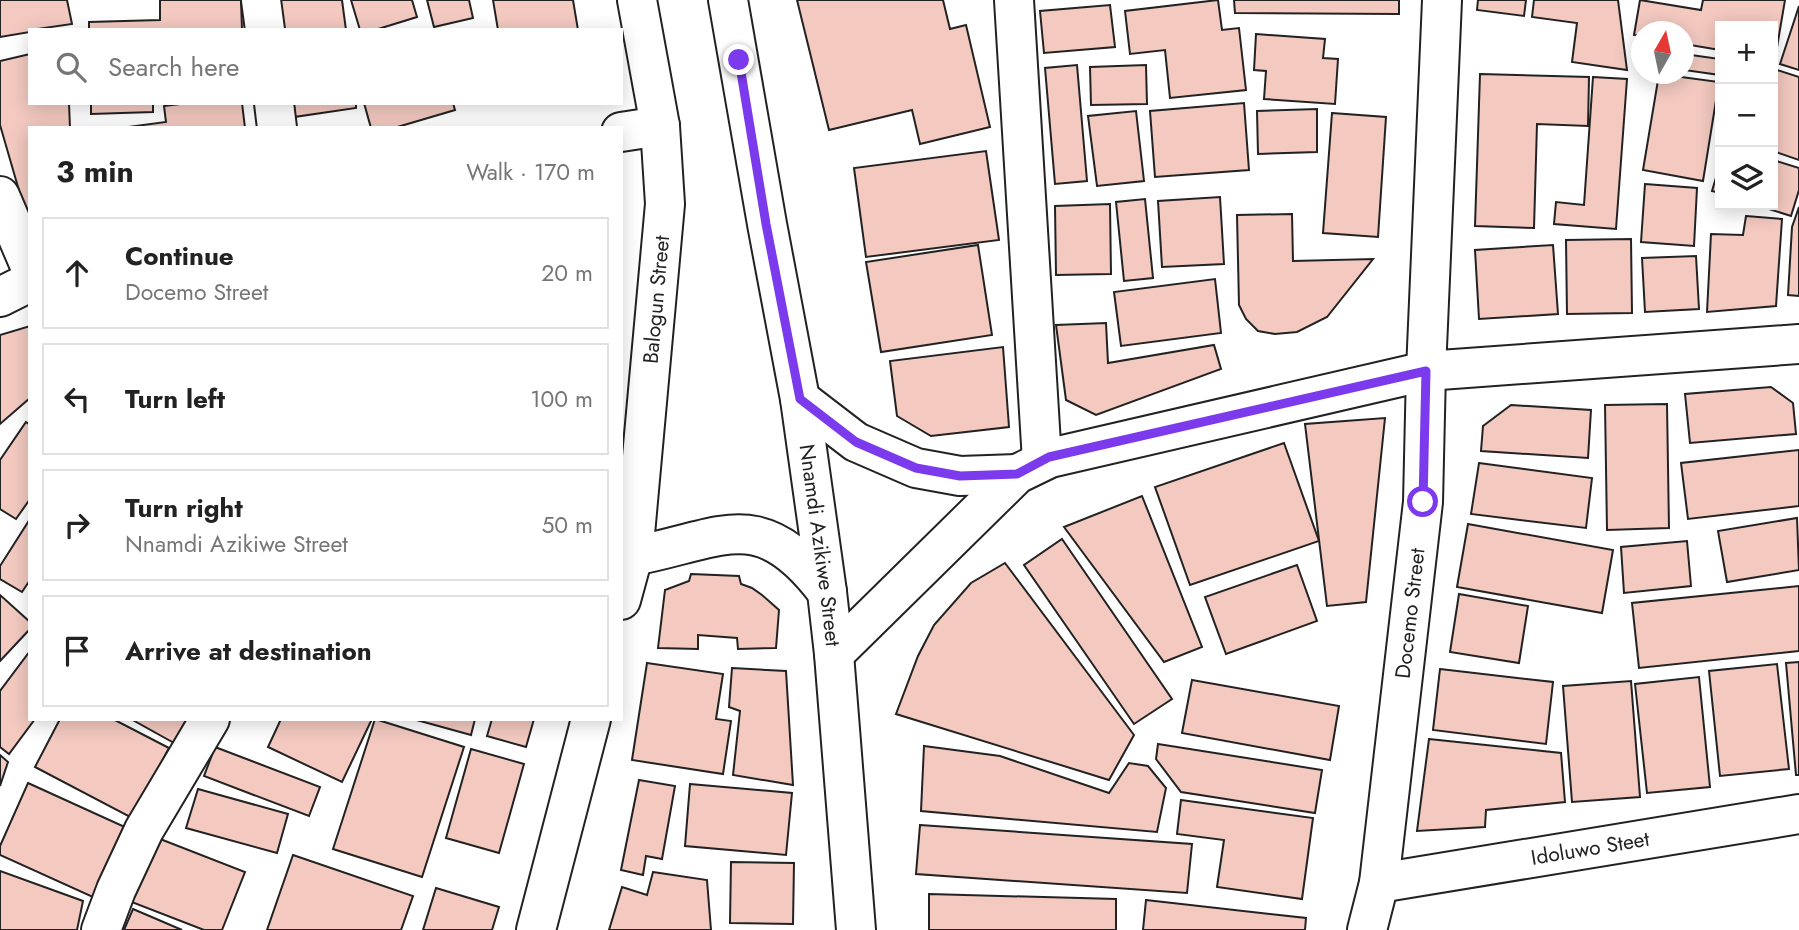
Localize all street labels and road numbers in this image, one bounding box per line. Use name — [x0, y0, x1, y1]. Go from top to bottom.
street label: Balogun Street — [636, 234, 677, 365]
street label: Nnamdi Azikiwe Street — [791, 442, 848, 648]
street label: Docemo Street — [1388, 547, 1433, 680]
street label: Idoluwo Steet — [1529, 824, 1652, 873]

